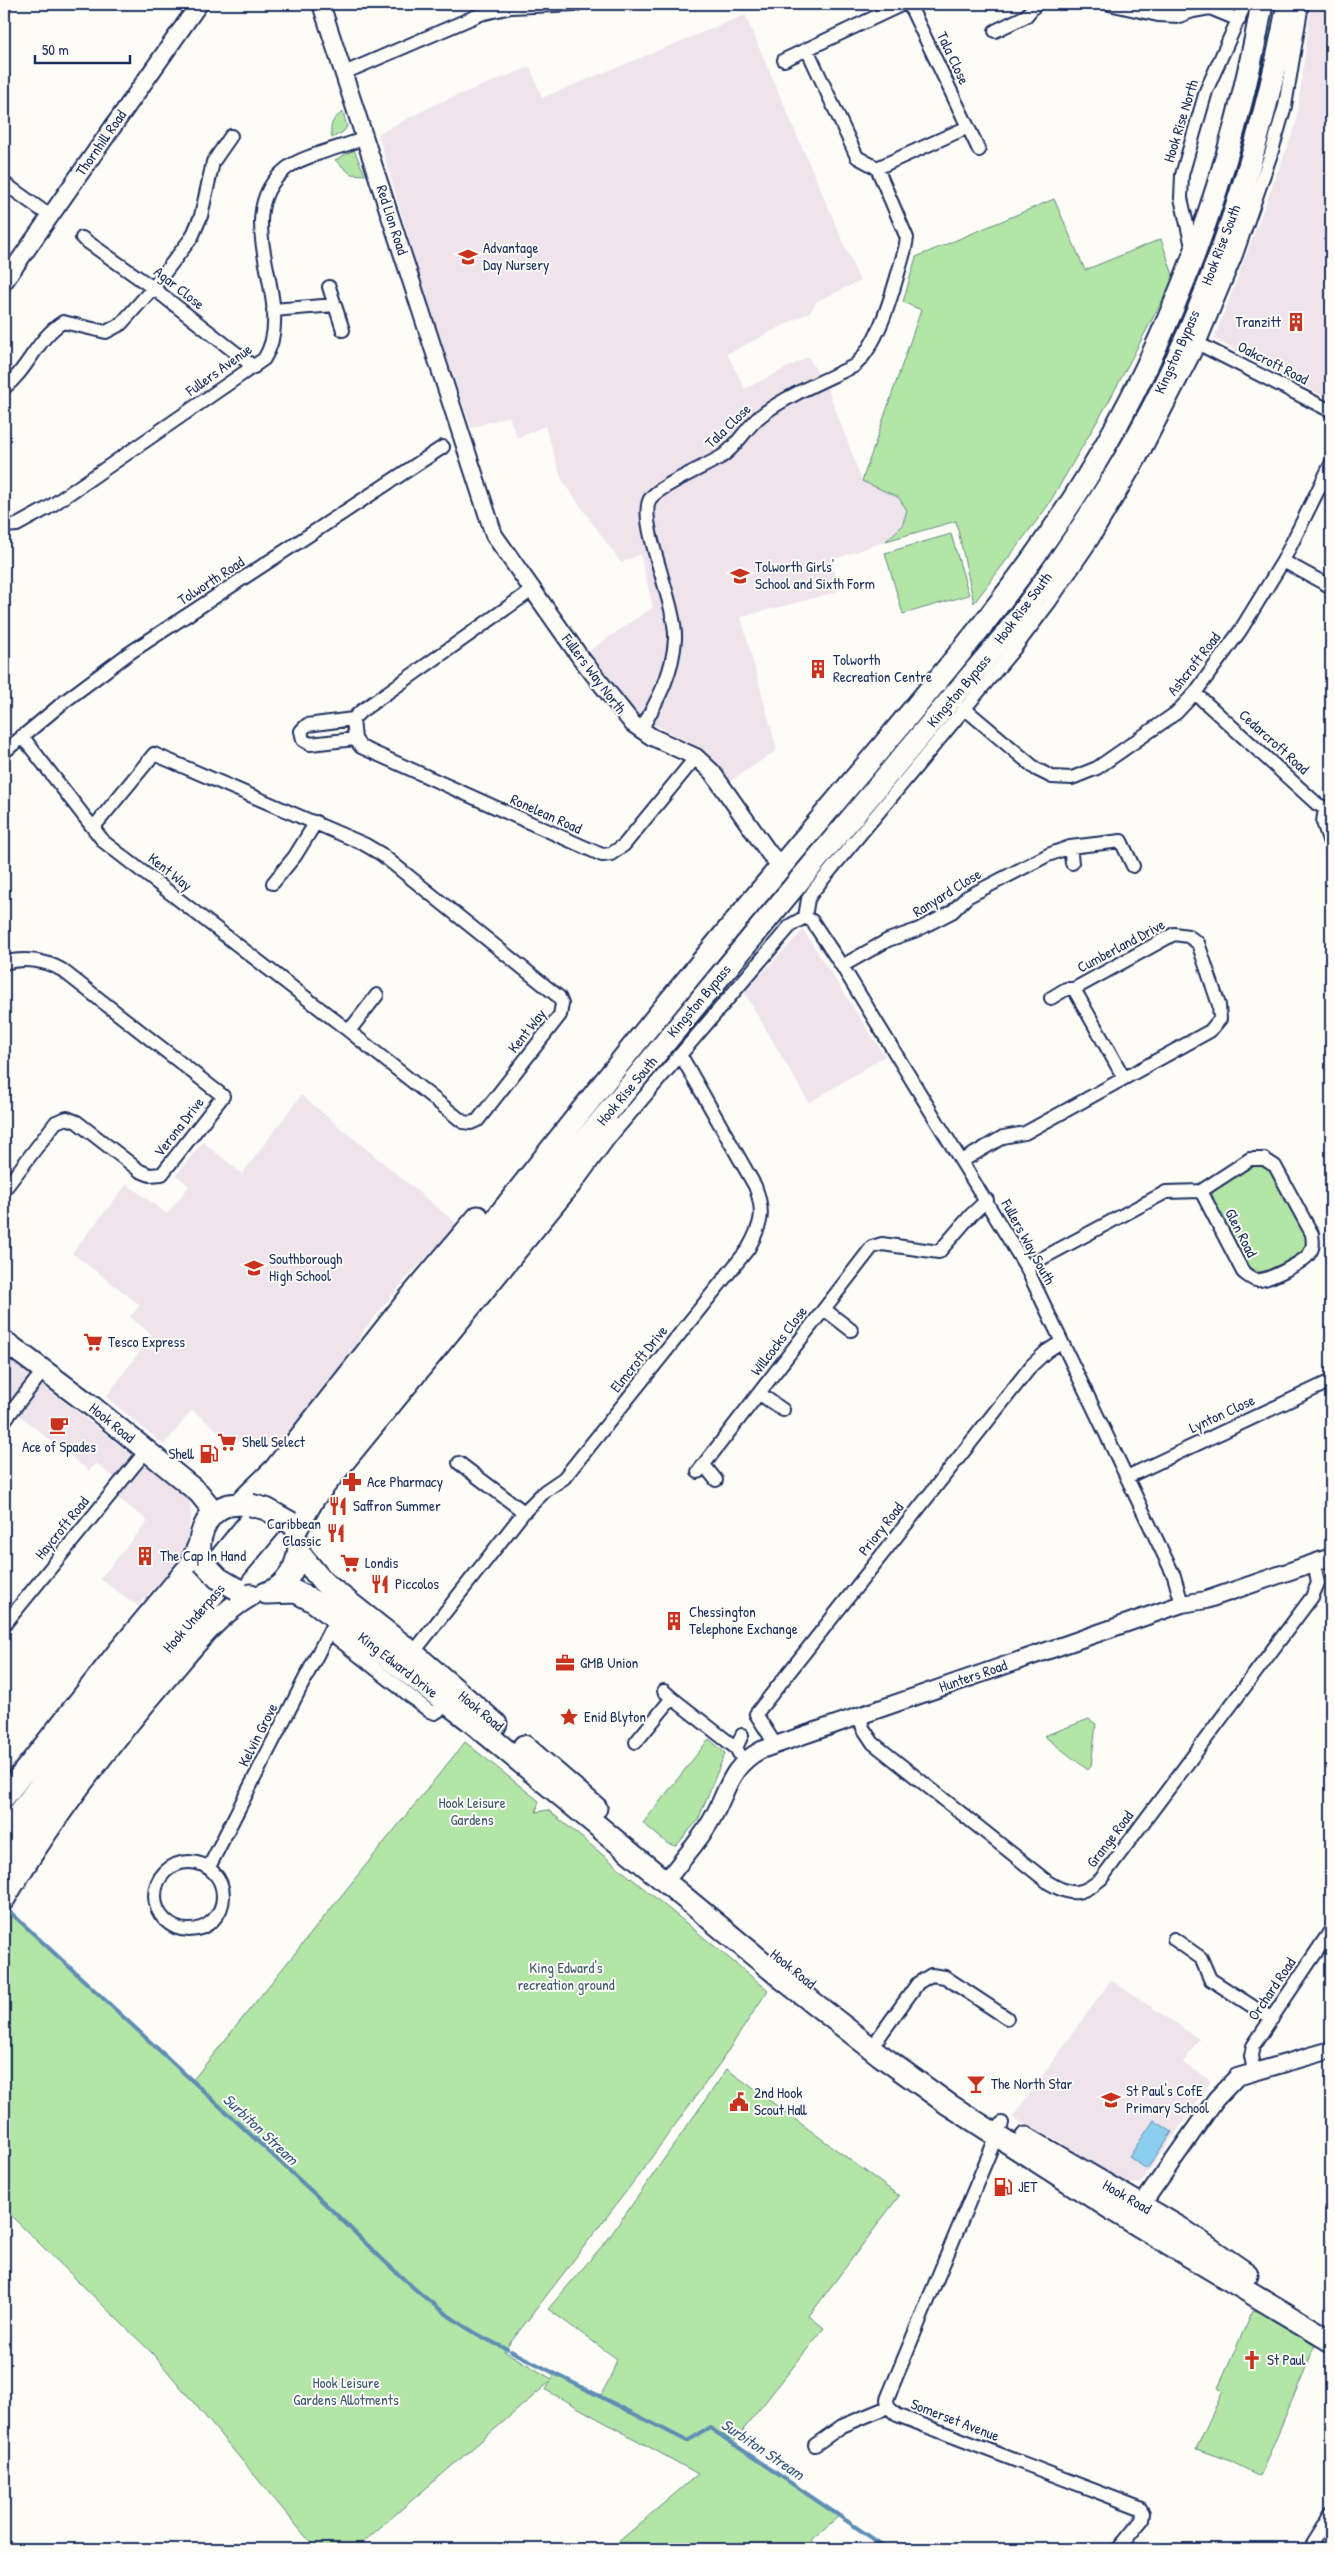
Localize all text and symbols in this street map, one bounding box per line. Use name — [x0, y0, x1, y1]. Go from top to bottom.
street label: Tala Close — [932, 28, 975, 88]
scale bar — [35, 32, 130, 64]
text: 50 m — [42, 39, 69, 60]
street label: Hook Rise North — [1158, 77, 1203, 165]
street label: Thornhill Road — [70, 105, 131, 180]
street label: Red Lion Road — [371, 182, 414, 257]
street label: Hook Rise South — [1196, 202, 1245, 288]
place label: Advantage Day Nursery — [483, 237, 549, 275]
school or university icon: Advantage Day Nursery — [457, 246, 479, 268]
street label: Agar Close — [150, 261, 209, 314]
street label: Kingston Bypass — [1149, 306, 1204, 397]
place label: Tranzitt — [1235, 311, 1282, 332]
building icon: Tranzitt — [1285, 311, 1307, 333]
street label: Oakcroft Road — [1234, 336, 1312, 389]
street label: Fullers Avenue — [181, 338, 256, 401]
street label: Tala Close — [700, 399, 755, 453]
street label: Tolworth Road — [173, 551, 248, 610]
place label: Tolworth Girls' School and Sixth Form — [755, 556, 875, 594]
school or university icon: Tolworth Girls' School and Sixth Form — [729, 565, 751, 587]
street label: Hook Rise South — [989, 568, 1056, 648]
street label: Ashcroft Road — [1162, 627, 1225, 700]
street label: Fullers Way North — [557, 629, 631, 718]
place label: Tolworth Recreation Centre — [833, 649, 932, 687]
street label: Kingston Bypass — [922, 649, 996, 732]
building icon: Tolworth Recreation Centre — [807, 658, 829, 680]
street label: Cedarcroft Road — [1235, 704, 1314, 779]
street label: Ronelean Road — [507, 788, 585, 839]
street label: Kent Way — [144, 848, 197, 895]
street label: Ranyard Close — [909, 863, 985, 922]
street label: Cumberland Drive — [1073, 914, 1168, 977]
street label: Kingston Bypass — [662, 959, 736, 1042]
street label: Kent Way — [503, 1004, 550, 1057]
street label: Hook Rise South — [591, 1052, 662, 1130]
street label: Verona Drive — [149, 1092, 209, 1161]
street label: Fullers Way South — [996, 1195, 1060, 1288]
street label: Glen Road — [1220, 1205, 1263, 1261]
place label: Southborough High School — [269, 1248, 342, 1286]
school or university icon: Southborough High School — [243, 1257, 265, 1279]
street label: Willcocks Close — [745, 1302, 812, 1380]
street label: Elmcroft Drive — [605, 1321, 672, 1397]
supermarket icon: Tesco Express — [82, 1331, 104, 1353]
place label: Tesco Express — [108, 1331, 185, 1352]
street label: Lynton Close — [1186, 1389, 1258, 1438]
street label: Hook Road — [85, 1398, 140, 1448]
cafe icon: Ace of Spades — [48, 1414, 70, 1436]
supermarket icon: Shell Select — [216, 1431, 238, 1453]
place label: Shell Select — [242, 1431, 306, 1452]
place label: Ace of Spades — [22, 1436, 96, 1457]
place label: Shell — [168, 1443, 195, 1464]
fuel station icon: Shell — [198, 1443, 220, 1465]
pharmacy icon: Ace Pharmacy — [341, 1471, 363, 1493]
place label: Ace Pharmacy — [367, 1471, 443, 1492]
street label: Haycroft Road — [30, 1492, 94, 1564]
restaurant icon: Saffron Summer — [327, 1495, 349, 1517]
place label: Saffron Summer — [353, 1495, 441, 1516]
street label: Priory Road — [853, 1497, 908, 1560]
place label: Caribbean Classic — [267, 1513, 321, 1551]
restaurant icon: Caribbean Classic — [325, 1522, 347, 1544]
building icon: The Cap In Hand — [134, 1545, 156, 1567]
place label: The Cap In Hand — [160, 1545, 246, 1566]
supermarket icon: Londis — [339, 1552, 361, 1574]
place label: Londis — [365, 1552, 399, 1573]
restaurant icon: Piccolos — [369, 1573, 391, 1595]
place label: Piccolos — [395, 1573, 439, 1594]
street label: Hook Underpass — [158, 1578, 230, 1657]
place label: Chessington Telephone Exchange — [689, 1601, 798, 1639]
building icon: Chessington Telephone Exchange — [663, 1610, 685, 1632]
street label: King Edward Drive — [354, 1627, 443, 1703]
office icon: GMB Union — [554, 1652, 576, 1674]
place label: GMB Union — [580, 1652, 639, 1673]
street label: Hunters Road — [936, 1654, 1010, 1697]
street label: Hook Road — [454, 1685, 509, 1736]
street label: Kelvin Grove — [233, 1700, 282, 1770]
place icon: Enid Blyton — [558, 1706, 580, 1728]
place label: Enid Blyton — [584, 1706, 646, 1727]
park label: Hook Leisure Gardens — [438, 1792, 506, 1830]
street label: Grange Road — [1081, 1806, 1138, 1872]
street label: Hook Road — [766, 1944, 821, 1994]
street label: Orchard Road — [1243, 1953, 1300, 2024]
park label: King Edward's recreation ground — [517, 1957, 615, 1995]
bar icon: The North Star — [965, 2073, 987, 2095]
place label: The North Star — [991, 2073, 1072, 2094]
place label: St Paul's CofE Primary School — [1126, 2080, 1209, 2118]
place label: 2nd Hook Scout Hall — [754, 2082, 807, 2120]
water label: Surbiton Stream — [219, 2088, 304, 2170]
school or university icon: St Paul's CofE Primary School — [1100, 2089, 1122, 2111]
public building icon: 2nd Hook Scout Hall — [728, 2091, 750, 2113]
street label: Hook Road — [1099, 2174, 1156, 2219]
fuel station icon: JET — [992, 2176, 1014, 2198]
place label: JET — [1018, 2176, 1038, 2197]
church icon: St Paul — [1241, 2349, 1263, 2371]
place label: St Paul — [1267, 2349, 1306, 2370]
park label: Hook Leisure Gardens Allotments — [293, 2372, 399, 2410]
street label: Somerset Avenue — [908, 2393, 1003, 2446]
water label: Surbiton Stream — [717, 2413, 810, 2485]

